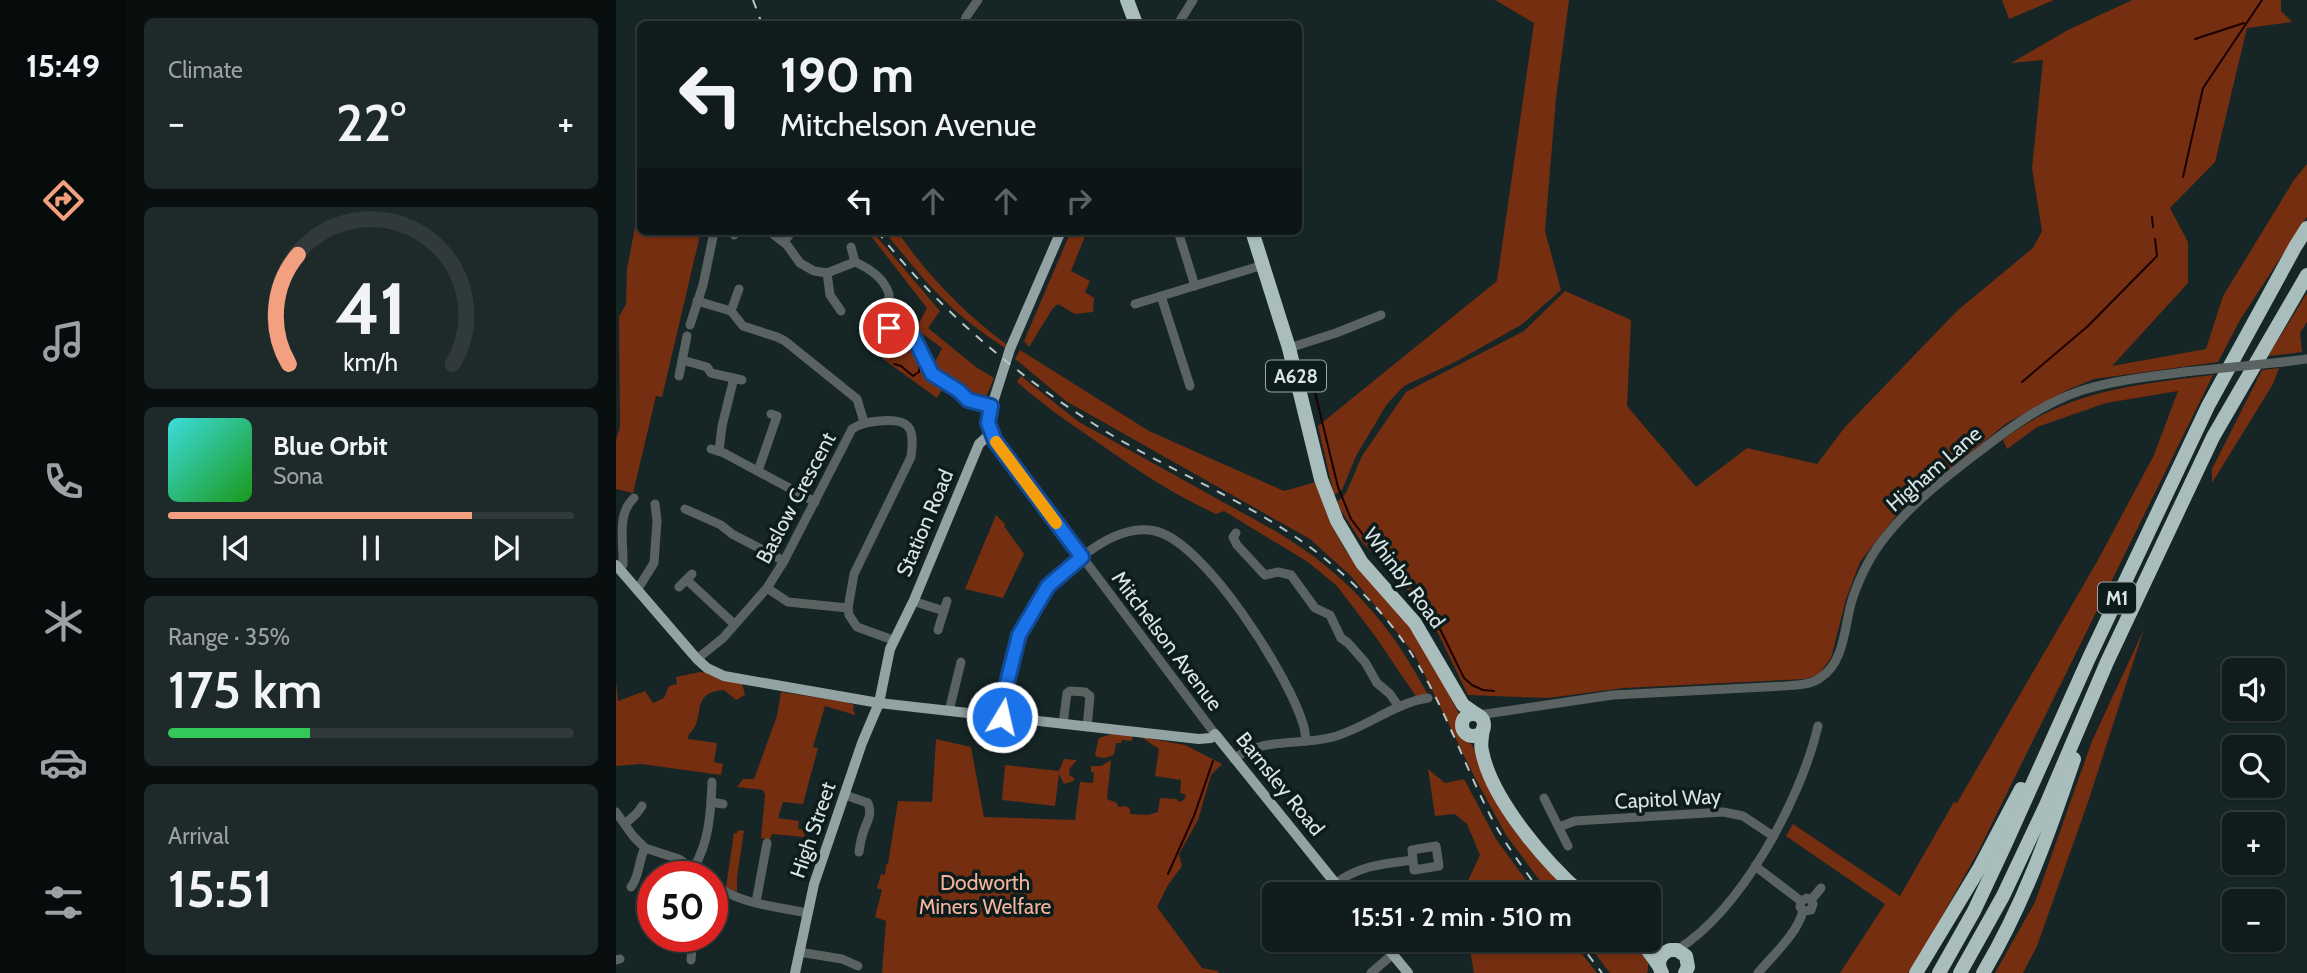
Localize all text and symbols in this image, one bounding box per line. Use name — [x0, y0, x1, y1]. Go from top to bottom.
text: 190 m — [780, 45, 914, 104]
text: 15:49 — [26, 46, 100, 85]
icon: left — [665, 49, 756, 140]
text: Climate — [168, 56, 243, 84]
text: 22° — [336, 91, 406, 154]
text: − — [168, 99, 185, 146]
text: + — [557, 99, 574, 146]
text: Mitchelson Avenue — [780, 105, 1036, 144]
icon: directions — [39, 176, 88, 225]
icon: left — [841, 182, 879, 220]
icon: ahead — [914, 182, 952, 220]
icon: ahead — [987, 182, 1025, 220]
icon: right — [1060, 182, 1098, 220]
text: 41 — [335, 264, 407, 352]
pin — [859, 298, 919, 358]
icon: arrive — [870, 309, 908, 347]
icon: music — [39, 317, 88, 366]
text: km/h — [344, 347, 398, 377]
road number: A628 — [1266, 360, 1326, 392]
street label: Higham Lane — [1881, 421, 1986, 517]
street label: Baslow Crescent — [750, 428, 841, 568]
text: Blue Orbit — [273, 430, 388, 462]
icon: phone — [39, 457, 88, 506]
text: Sona — [273, 462, 323, 490]
street label: Station Road — [891, 465, 958, 580]
street label: Whinby Road — [1358, 522, 1450, 633]
icon: previous — [217, 529, 255, 567]
icon: pause — [352, 529, 390, 567]
icon: next — [487, 529, 525, 567]
street label: Mitchelson Avenue — [1107, 566, 1228, 716]
road number: M1 — [2098, 582, 2136, 614]
icon: climate — [39, 597, 88, 646]
text: Range · 35% — [168, 623, 290, 651]
text: 175 km — [168, 658, 322, 721]
map controls — [2222, 658, 2285, 952]
button: sound — [2222, 658, 2285, 721]
position arrow — [965, 680, 1039, 754]
street label: Barnsley Road — [1231, 727, 1330, 841]
button: search — [2222, 735, 2285, 798]
icon: car — [39, 738, 88, 787]
street label: High Street — [784, 779, 841, 881]
street label: Capitol Way — [1614, 783, 1722, 814]
button: + — [2222, 812, 2285, 875]
text: Arrival — [168, 822, 229, 850]
text: 15:51 — [168, 857, 272, 920]
speed limit sign: 50 — [637, 861, 728, 952]
park label: Dodworth Miners Welfare — [919, 870, 1052, 919]
icon: filters — [39, 878, 88, 927]
button: − — [2222, 889, 2285, 952]
text: 15:51 · 2 min · 510 m — [1351, 901, 1572, 933]

